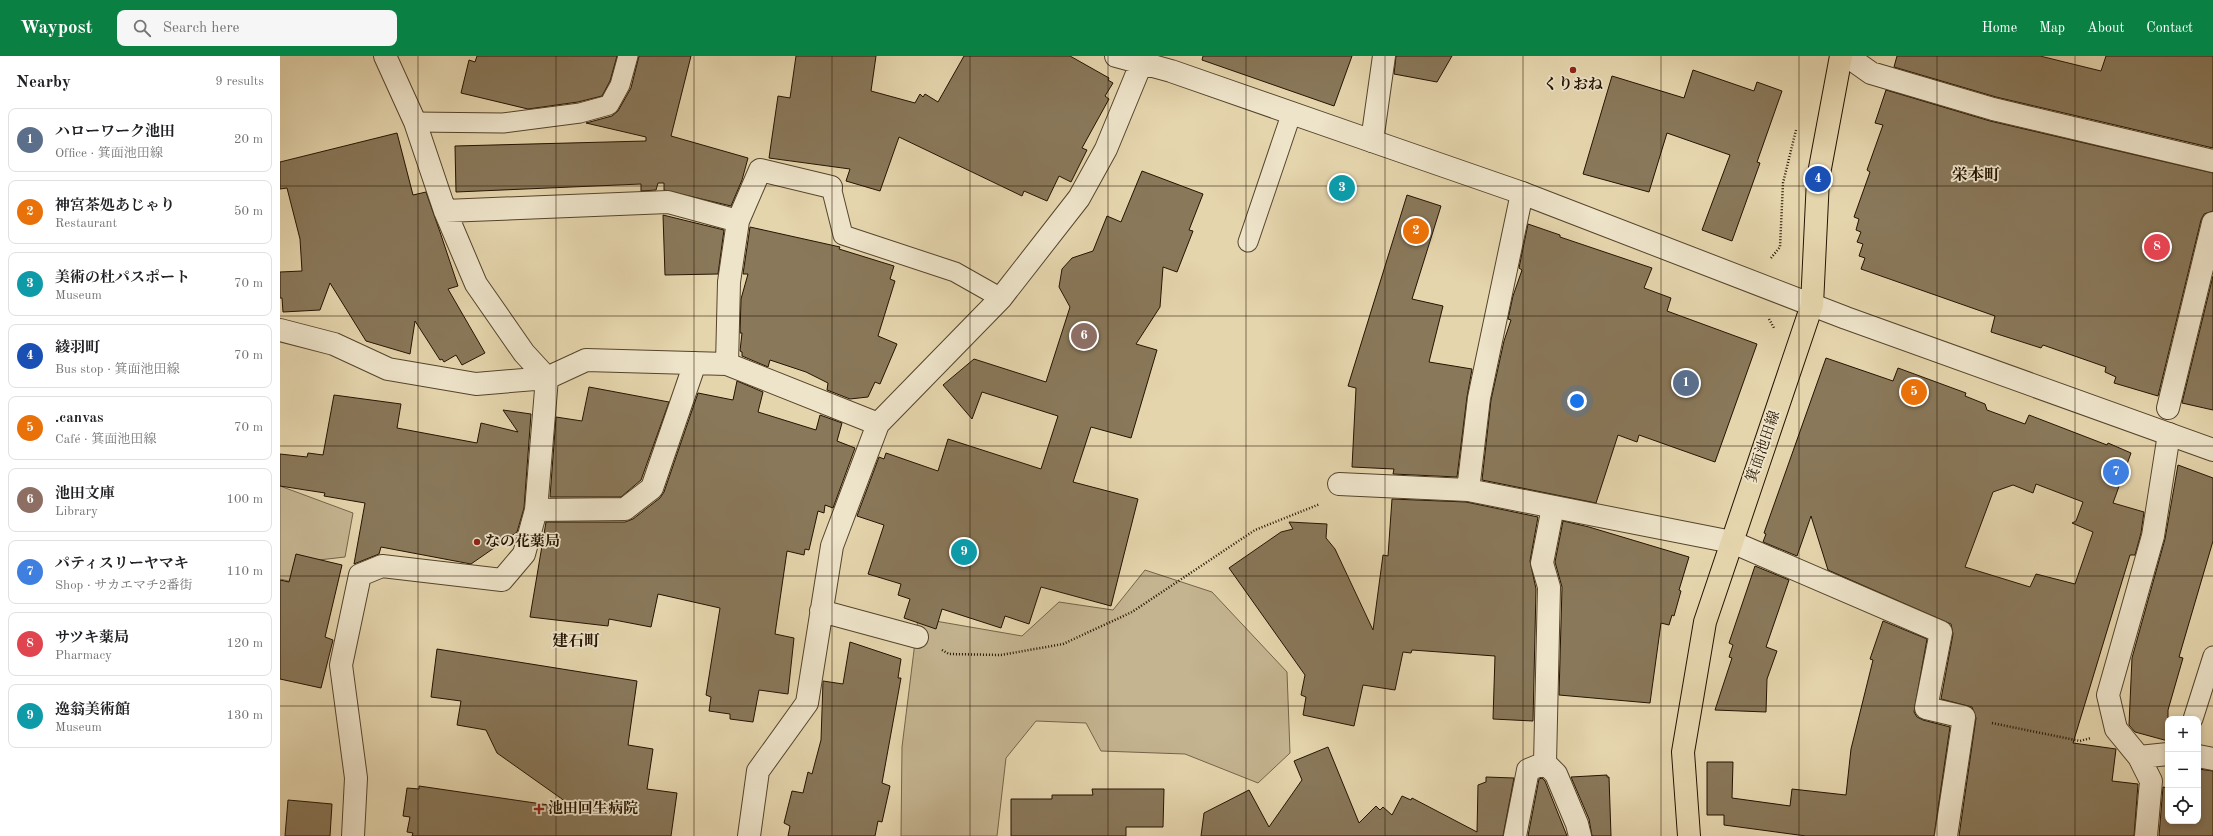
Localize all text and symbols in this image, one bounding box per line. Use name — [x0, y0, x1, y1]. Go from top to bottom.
search box — [117, 10, 397, 46]
icon: search — [131, 17, 153, 39]
text: Waypost — [20, 19, 93, 38]
text: Search here — [163, 21, 239, 36]
text: Home — [1982, 21, 2017, 35]
text: Map — [2039, 21, 2065, 35]
text: About — [2087, 21, 2124, 35]
text: Contact — [2146, 21, 2193, 35]
marker: くりおね — [1568, 65, 1578, 75]
text: Nearby — [16, 74, 71, 91]
text: 9 results — [215, 75, 264, 88]
place label: くりおね — [1543, 76, 1603, 93]
text: ハローワーク池田 — [55, 125, 175, 140]
text: 1 — [26, 133, 34, 146]
text: 20 m — [234, 133, 263, 146]
text: Office · 箕面池田線 — [55, 147, 163, 160]
pin: 4 — [1805, 164, 1831, 194]
district label: 栄本町 — [1952, 166, 2000, 184]
pin: 3 — [1329, 173, 1355, 203]
text: 神宮茶処あじゃり — [55, 199, 175, 214]
text: 2 — [26, 205, 34, 218]
text: 50 m — [234, 205, 263, 218]
pin: 2 — [1403, 216, 1429, 246]
text: Restaurant — [55, 217, 117, 230]
pin: 8 — [2144, 232, 2170, 262]
text: 美術の杜パスポート — [55, 271, 190, 286]
text: 3 — [26, 277, 34, 290]
text: 70 m — [234, 277, 263, 290]
text: Museum — [55, 289, 102, 302]
pin: 6 — [1071, 321, 1097, 351]
text: 綾羽町 — [55, 341, 100, 356]
text: 4 — [26, 349, 34, 362]
text: 70 m — [234, 349, 263, 362]
text: Bus stop · 箕面池田線 — [55, 363, 180, 376]
pin: 1 — [1673, 368, 1699, 398]
pin: 5 — [1901, 377, 1927, 407]
your location — [1567, 391, 1587, 411]
street label: 箕面池田線 — [1743, 408, 1783, 485]
text: .canvas — [55, 411, 104, 426]
text: 5 — [26, 421, 34, 434]
text: 70 m — [234, 421, 263, 434]
text: Café · 箕面池田線 — [55, 433, 156, 446]
pin: 7 — [2103, 457, 2129, 487]
text: 池田文庫 — [55, 487, 115, 502]
text: 6 — [26, 493, 34, 506]
text: 100 m — [226, 493, 263, 506]
text: Library — [55, 505, 98, 518]
place label: なの花薬局 — [485, 533, 560, 550]
marker: なの花薬局 — [472, 537, 482, 547]
pin: 9 — [951, 537, 977, 567]
text: パティスリーヤマキ — [55, 557, 189, 572]
text: 7 — [26, 565, 34, 578]
text: 110 m — [226, 565, 263, 578]
text: Shop · サカエマチ2番街 — [55, 579, 193, 592]
text: サツキ薬局 — [55, 631, 129, 646]
district label: 建石町 — [552, 632, 600, 650]
text: 8 — [26, 637, 34, 650]
text: 120 m — [226, 637, 263, 650]
text: Pharmacy — [55, 649, 112, 662]
text: 逸翁美術館 — [55, 703, 130, 718]
text: 9 — [26, 709, 34, 722]
text: 130 m — [226, 709, 263, 722]
map controls — [2165, 716, 2201, 824]
button: + — [2165, 716, 2201, 752]
text: Museum — [55, 721, 102, 734]
button: − — [2165, 752, 2201, 788]
button: locate — [2165, 788, 2201, 824]
place label: 池田回生病院 — [548, 799, 638, 817]
marker: 池田回生病院 — [533, 803, 545, 815]

